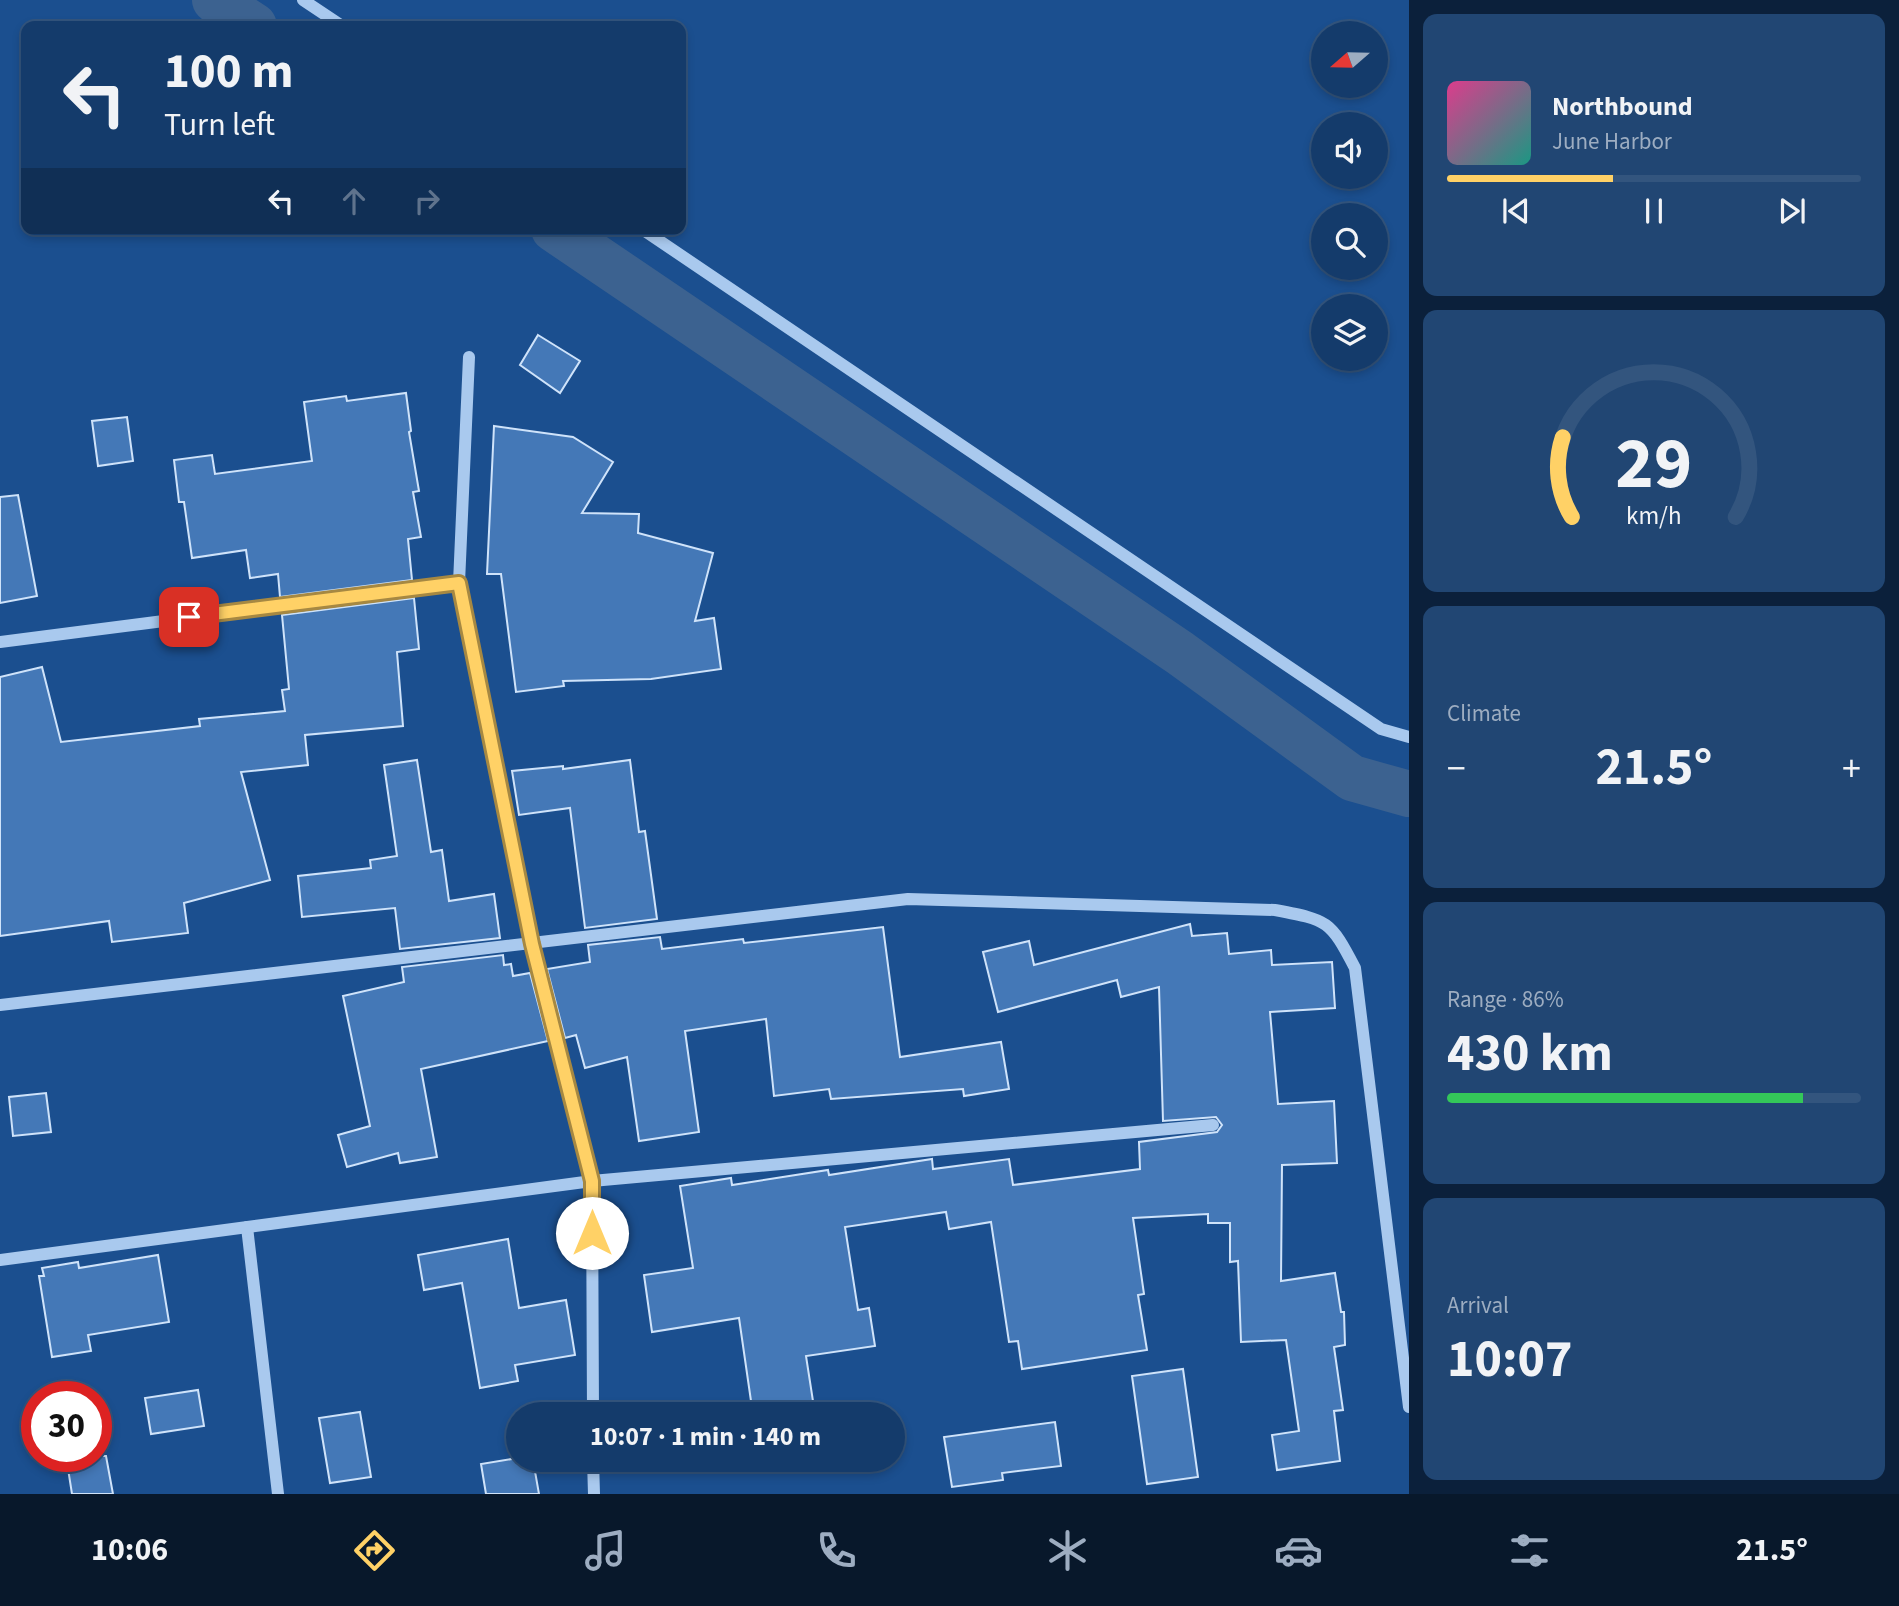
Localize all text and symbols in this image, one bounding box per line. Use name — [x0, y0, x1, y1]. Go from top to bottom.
north arrow — [1311, 21, 1388, 98]
map controls — [1311, 21, 1388, 371]
text: 100 m — [164, 37, 293, 107]
icon: left — [49, 49, 140, 140]
text: Northbound — [1552, 88, 1693, 125]
text: Turn left — [164, 102, 275, 148]
button: sound — [1311, 112, 1388, 189]
text: June Harbor — [1552, 125, 1672, 158]
icon: left — [262, 182, 300, 220]
icon: ahead — [335, 182, 373, 220]
icon: right — [408, 182, 446, 220]
icon: previous — [1497, 192, 1535, 230]
icon: pause — [1635, 192, 1673, 230]
icon: next — [1773, 192, 1811, 230]
button: search — [1311, 203, 1388, 280]
button: layers — [1311, 294, 1388, 371]
text: 29 — [1616, 412, 1692, 516]
text: km/h — [1626, 498, 1682, 534]
pin — [159, 587, 219, 647]
icon: arrive — [170, 598, 208, 636]
text: Climate — [1447, 697, 1521, 730]
text: 21.5° — [1596, 731, 1712, 805]
text: − — [1447, 742, 1466, 796]
text: + — [1842, 742, 1861, 796]
text: Range · 86% — [1447, 983, 1564, 1016]
text: 430 km — [1447, 1017, 1613, 1091]
position arrow — [555, 1196, 629, 1270]
text: Arrival — [1447, 1289, 1509, 1322]
text: 10:07 — [1447, 1323, 1572, 1397]
speed limit sign: 30 — [21, 1381, 112, 1472]
text: 10:07 · 1 min · 140 m — [590, 1418, 821, 1455]
icon: directions — [350, 1526, 399, 1575]
icon: music — [581, 1526, 630, 1575]
icon: phone — [812, 1526, 861, 1575]
icon: climate — [1043, 1526, 1092, 1575]
icon: car — [1274, 1526, 1323, 1575]
icon: filters — [1505, 1526, 1554, 1575]
text: 10:06 — [91, 1527, 168, 1573]
text: 21.5° — [1736, 1527, 1808, 1573]

